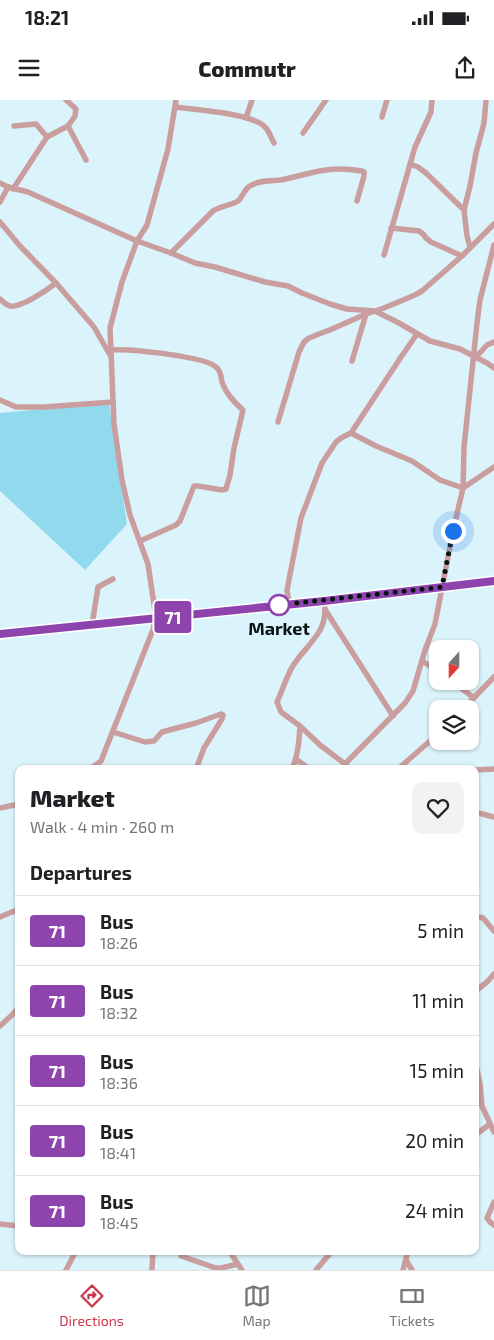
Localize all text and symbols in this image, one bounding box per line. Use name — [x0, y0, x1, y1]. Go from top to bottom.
text: 18:21 — [25, 6, 69, 29]
icon: menu — [15, 54, 43, 82]
icon: share — [451, 54, 479, 82]
text: Commutr — [198, 55, 296, 81]
your location — [441, 519, 466, 544]
marker: Market — [268, 594, 290, 616]
line badge: 71 — [150, 601, 196, 633]
text: 71 — [164, 606, 182, 628]
place label: Market — [248, 617, 310, 639]
north arrow — [429, 640, 479, 690]
map controls — [429, 640, 479, 750]
button: layers — [429, 700, 479, 750]
button: heart — [412, 782, 464, 834]
text: Market — [30, 783, 115, 812]
text: Walk · 4 min · 260 m — [30, 817, 174, 836]
text: Departures — [30, 861, 132, 884]
text: Bus — [100, 910, 134, 933]
text: 5 min — [417, 919, 464, 942]
text: 71 — [49, 920, 66, 942]
text: 18:26 — [100, 933, 138, 952]
text: Bus — [100, 980, 134, 1003]
text: 11 min — [412, 989, 464, 1012]
text: 71 — [49, 990, 66, 1012]
text: 18:32 — [100, 1003, 138, 1022]
text: Bus — [100, 1050, 134, 1073]
text: 15 min — [410, 1059, 464, 1082]
text: 71 — [49, 1060, 66, 1082]
text: 18:36 — [100, 1073, 138, 1092]
text: Bus — [100, 1120, 134, 1143]
text: 20 min — [405, 1129, 464, 1152]
text: 71 — [49, 1130, 66, 1152]
text: 18:41 — [100, 1143, 136, 1162]
text: Bus — [100, 1190, 134, 1213]
text: 24 min — [405, 1199, 464, 1222]
text: 71 — [49, 1200, 66, 1222]
text: 18:45 — [100, 1213, 138, 1232]
tab: Directions — [59, 1282, 124, 1329]
tab: Map — [243, 1282, 271, 1329]
tab: Tickets — [389, 1282, 435, 1329]

